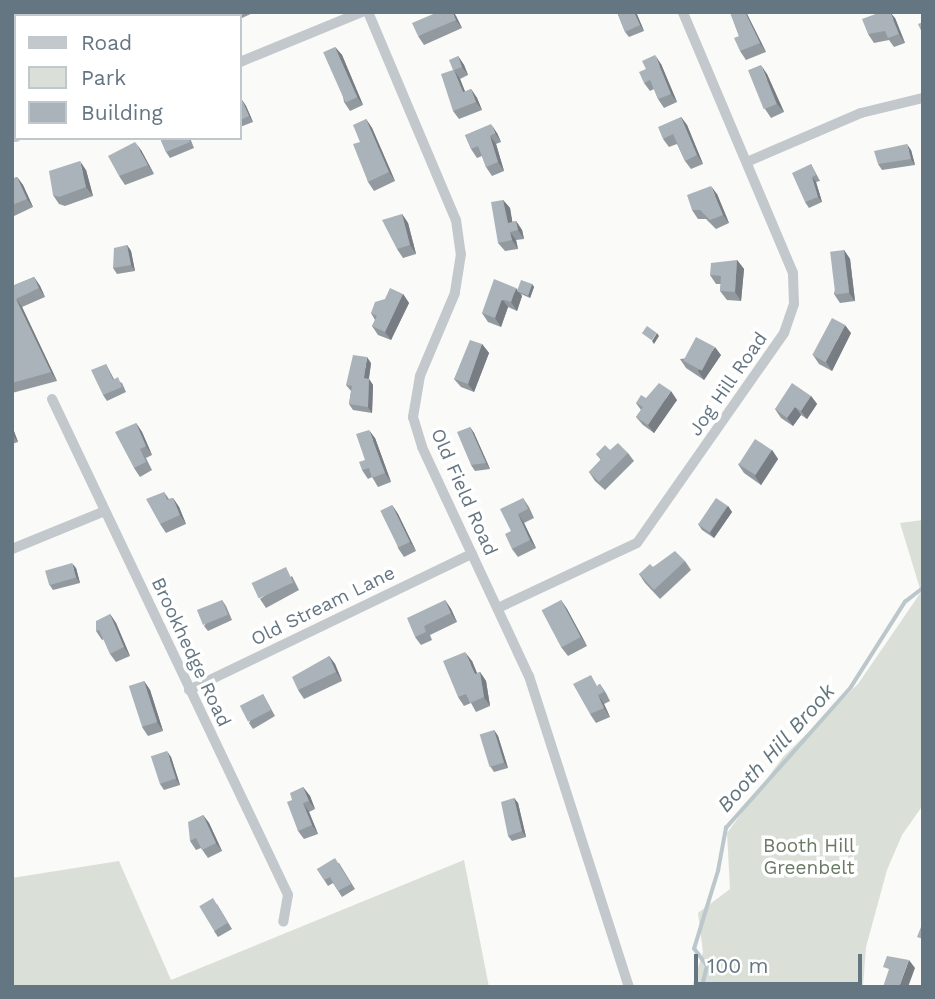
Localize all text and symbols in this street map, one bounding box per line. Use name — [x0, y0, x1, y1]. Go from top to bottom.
legend — [14, 14, 242, 140]
text: Road — [81, 30, 132, 55]
text: Park — [81, 65, 126, 90]
text: Building — [81, 100, 163, 125]
street label: Jog Hill Road — [684, 327, 772, 441]
street label: Old Field Road — [426, 425, 502, 559]
street label: Old Stream Lane — [247, 561, 399, 651]
street label: Brookhedge Road — [146, 574, 236, 730]
water label: Booth Hill Brook — [712, 679, 840, 817]
park label: Booth Hill Greenbelt — [763, 835, 855, 879]
scale bar — [697, 940, 865, 984]
text: 100 m — [707, 953, 769, 978]

